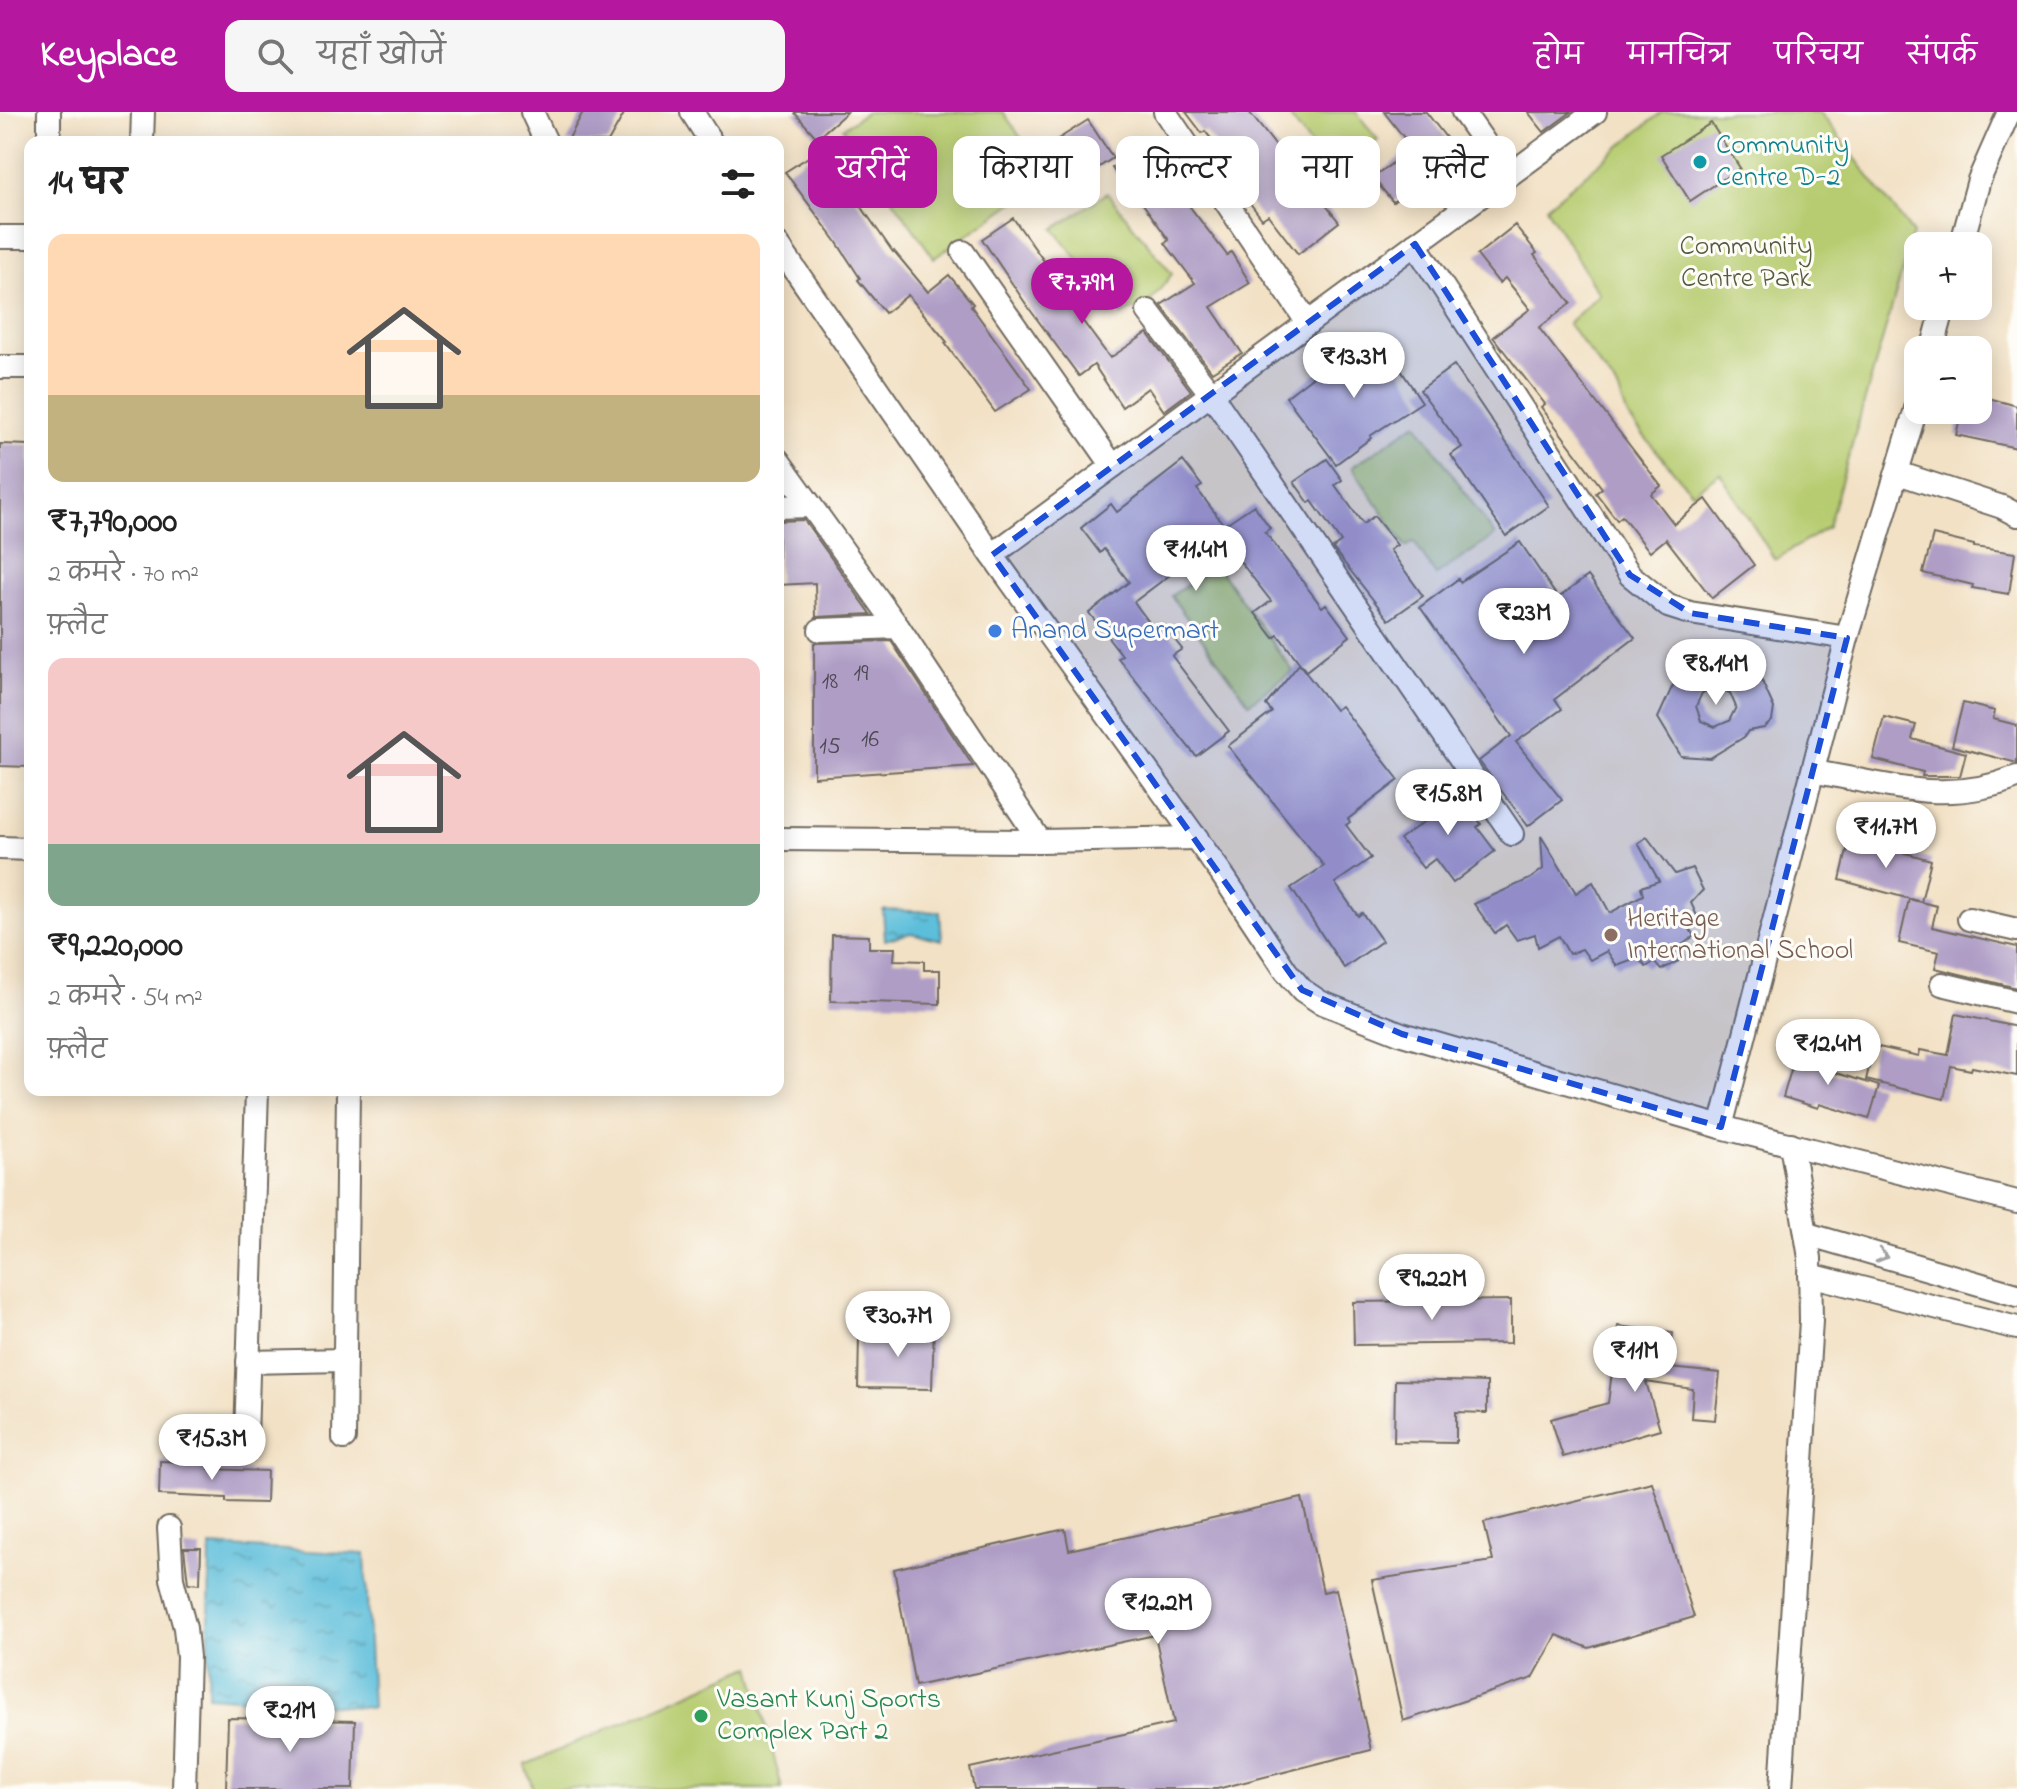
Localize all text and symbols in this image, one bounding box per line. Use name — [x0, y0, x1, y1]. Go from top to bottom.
search box — [225, 20, 785, 92]
text: Keyplace — [40, 28, 177, 84]
icon: search — [253, 34, 297, 78]
text: यहाँ खोजें — [317, 35, 446, 79]
text: होम — [1534, 37, 1583, 78]
text: मानचित्र — [1627, 37, 1730, 78]
text: परिचय — [1774, 37, 1863, 78]
text: संपर्क — [1907, 37, 1977, 78]
place label: Community Centre D-2 — [1716, 126, 1849, 199]
chip: खरीदें — [808, 136, 937, 208]
chip: किराया — [953, 136, 1100, 208]
chip: फ़िल्टर — [1116, 136, 1259, 208]
chip: नया — [1275, 136, 1380, 208]
chip: फ़्लैट — [1396, 136, 1516, 208]
marker: Community Centre D-2 — [1691, 153, 1709, 171]
text: 14 घर — [48, 160, 127, 210]
icon: filters — [716, 162, 760, 206]
park label: Community Centre Park — [1679, 227, 1813, 300]
map controls — [1904, 232, 1992, 424]
button: + — [1904, 232, 1992, 320]
pin: ₹7.79M — [1017, 258, 1147, 326]
text: ₹7.79M — [1049, 265, 1115, 303]
icon: home — [332, 286, 476, 430]
pin: ₹13.3M — [1289, 332, 1419, 400]
button: − — [1904, 336, 1992, 424]
text: ₹13.3M — [1321, 339, 1387, 377]
text: ₹7,790,000 — [48, 498, 177, 548]
pin: ₹11.4M — [1131, 525, 1261, 593]
text: ₹11.4M — [1164, 532, 1228, 570]
text: 2 कमरे · 70 m² — [48, 556, 199, 594]
pin: ₹23M — [1477, 588, 1571, 656]
text: ₹23M — [1496, 595, 1552, 633]
text: फ़्लैट — [48, 609, 107, 647]
place label: Anand Supermart — [1011, 611, 1219, 652]
marker: Anand Supermart — [986, 622, 1004, 640]
pin: ₹8.14M — [1651, 639, 1781, 707]
text: ₹8.14M — [1683, 646, 1749, 684]
house number: 19 — [854, 657, 869, 692]
house number: 18 — [822, 665, 838, 700]
icon: home — [332, 710, 476, 854]
house number: 16 — [861, 723, 880, 758]
house number: 15 — [819, 730, 841, 765]
pin: ₹15.8M — [1383, 769, 1513, 837]
text: ₹15.8M — [1413, 776, 1483, 814]
pin: ₹11.7M — [1821, 802, 1951, 870]
text: ₹11.7M — [1854, 809, 1918, 847]
place label: Heritage International School — [1627, 899, 1853, 972]
text: ₹9,220,000 — [48, 922, 183, 972]
marker: Heritage International School — [1602, 926, 1620, 944]
text: 2 कमरे · 54 m² — [48, 980, 203, 1018]
pin: ₹12.4M — [1763, 1019, 1893, 1087]
text: ₹12.4M — [1794, 1026, 1862, 1064]
text: फ़्लैट — [48, 1033, 107, 1071]
one-way arrow — [1874, 1246, 1888, 1263]
pin: ₹9.22M — [1367, 1254, 1497, 1322]
text: ₹9.22M — [1397, 1261, 1467, 1299]
pin: ₹30.7M — [833, 1291, 963, 1359]
text: ₹30.7M — [863, 1298, 933, 1336]
pin: ₹11M — [1588, 1326, 1682, 1394]
text: ₹11M — [1611, 1333, 1659, 1371]
pin: ₹15.3M — [147, 1414, 277, 1482]
text: ₹15.3M — [177, 1421, 247, 1459]
pin: ₹12.2M — [1093, 1578, 1223, 1646]
text: ₹12.2M — [1123, 1585, 1193, 1623]
place label: Vasant Kunj Sports Complex Part 2 — [716, 1680, 941, 1753]
pin: ₹21M — [243, 1686, 337, 1754]
text: ₹21M — [264, 1693, 316, 1731]
marker: Vasant Kunj Sports Complex Part 2 — [692, 1707, 710, 1725]

